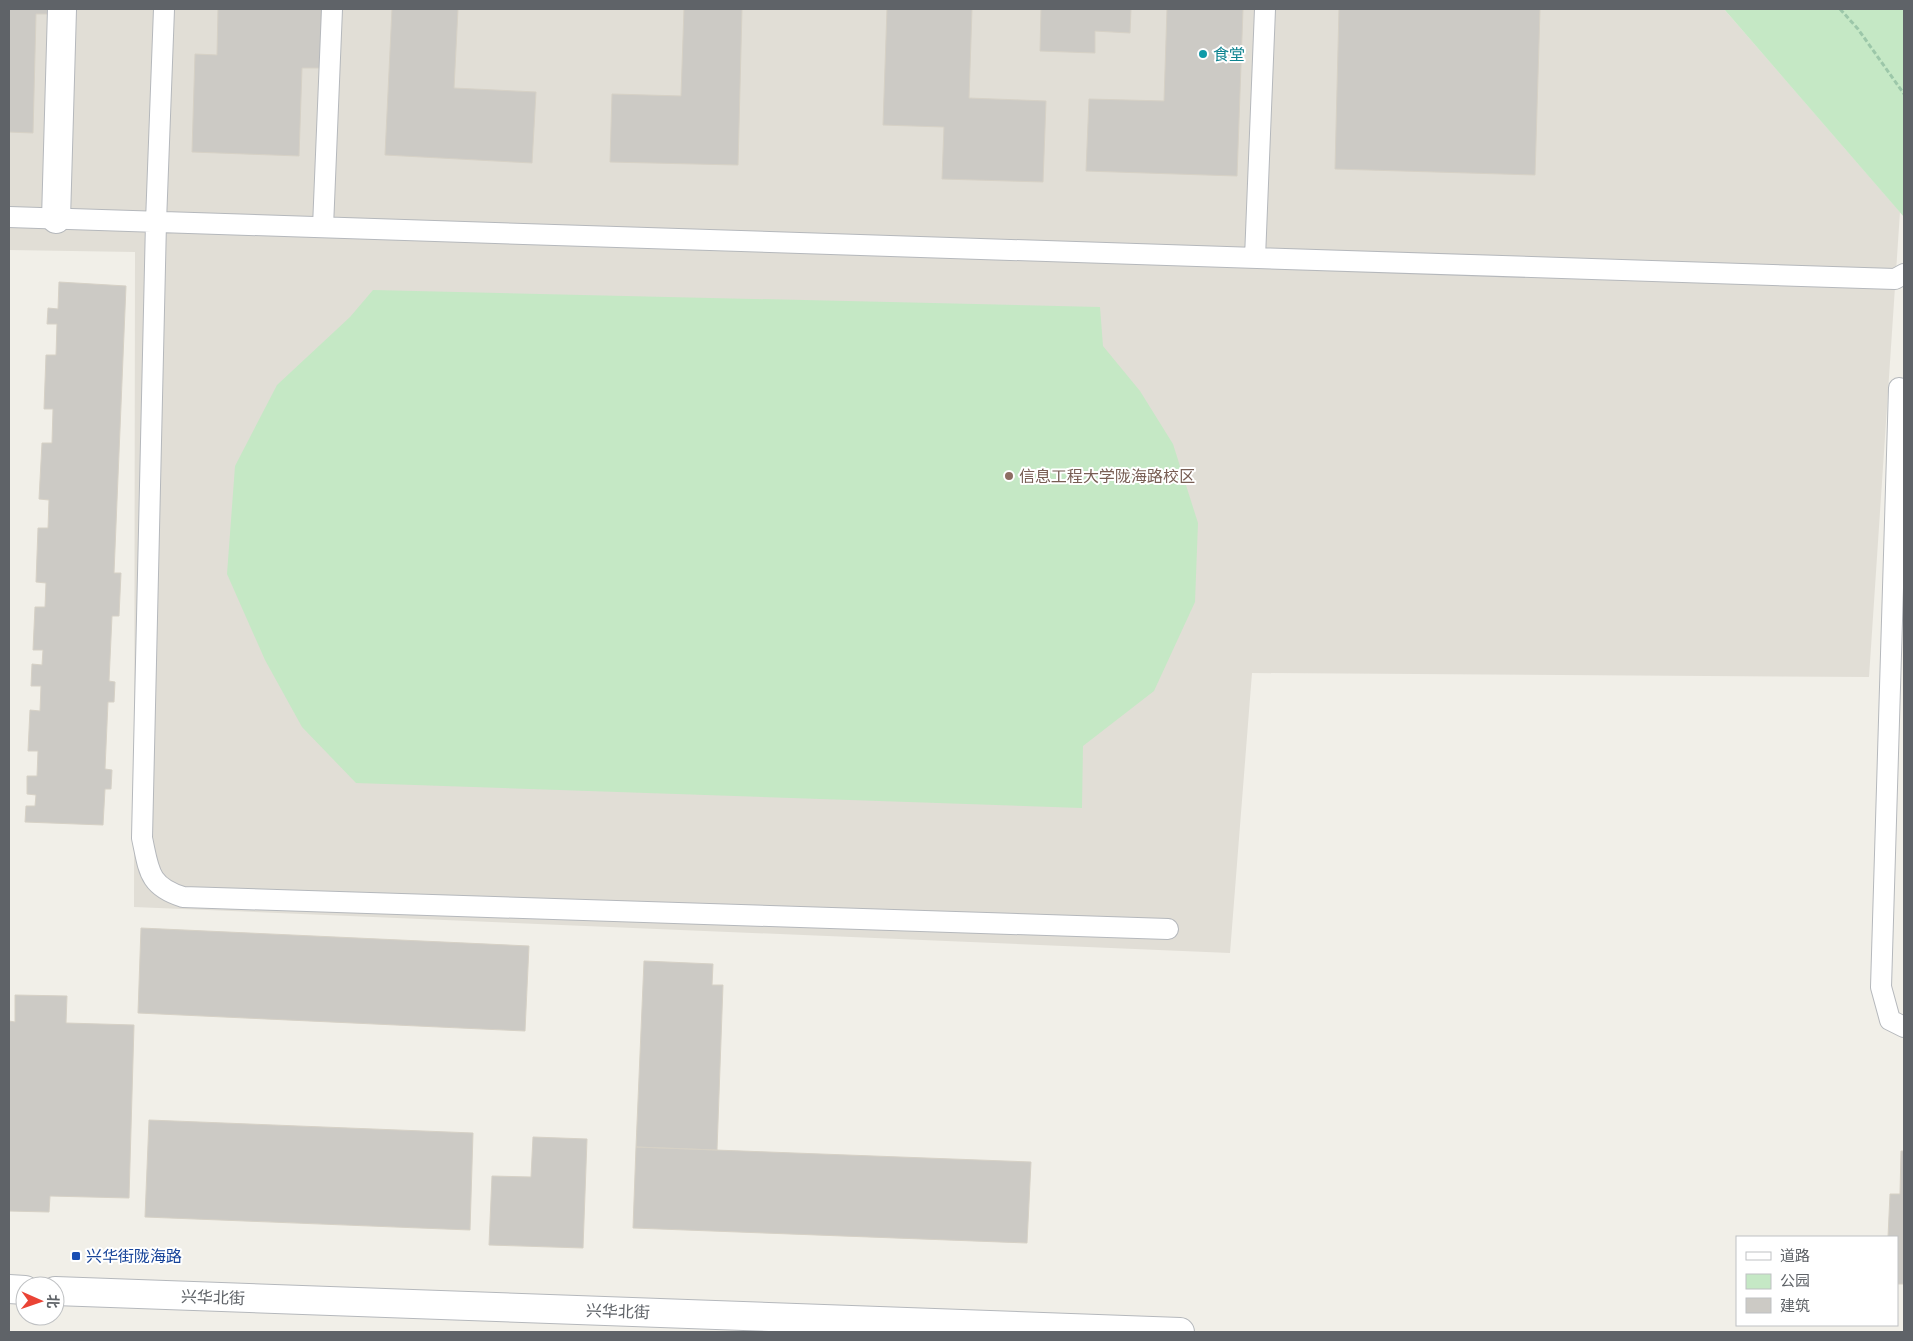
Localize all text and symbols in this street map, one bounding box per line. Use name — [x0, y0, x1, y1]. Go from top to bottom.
place label: 食堂 — [1213, 44, 1245, 63]
marker: 食堂 — [1197, 48, 1209, 60]
place label: 信息工程大学陇海路校区 — [1019, 466, 1195, 485]
marker: 信息工程大学陇海路校区 — [1003, 470, 1015, 482]
legend — [1736, 1236, 1898, 1326]
place label: 兴华街陇海路 — [86, 1246, 182, 1265]
text: 道路 — [1780, 1246, 1810, 1264]
marker: 兴华街陇海路 — [70, 1250, 82, 1262]
text: 公园 — [1780, 1271, 1810, 1289]
north arrow — [15, 1276, 65, 1326]
street label: 兴华北街 — [181, 1286, 245, 1307]
text: 北 — [45, 1294, 62, 1309]
text: 建筑 — [1780, 1296, 1810, 1314]
street label: 兴华北街 — [586, 1300, 650, 1321]

